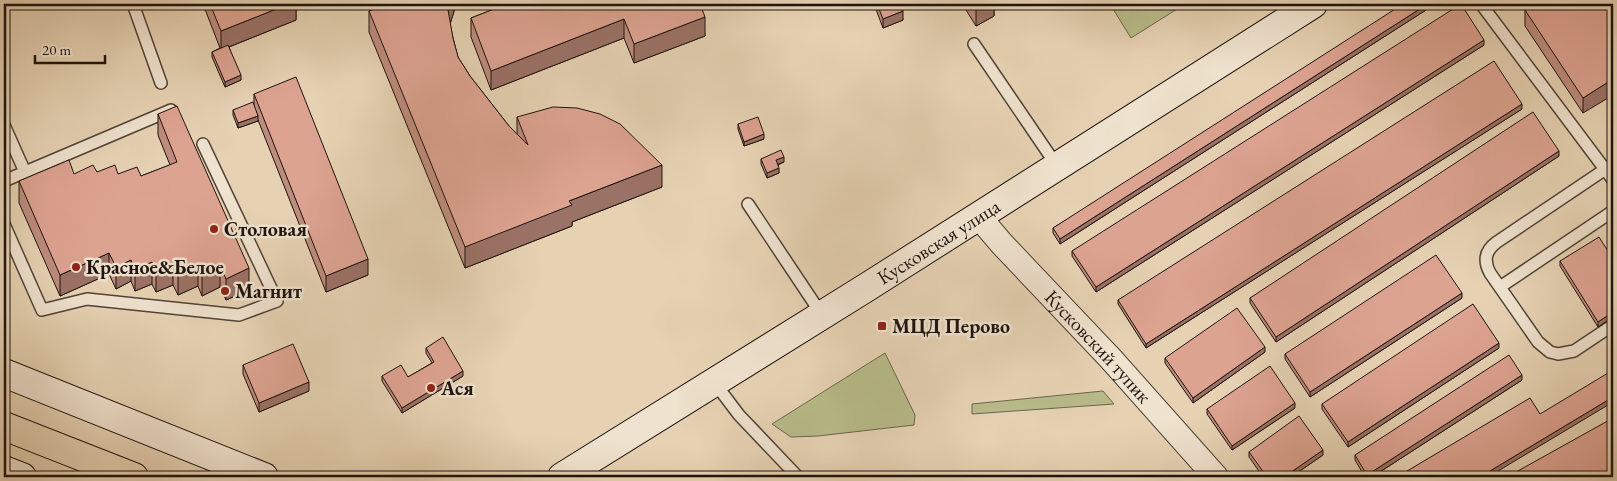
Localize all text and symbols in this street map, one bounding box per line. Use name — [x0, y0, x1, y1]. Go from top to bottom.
scale bar — [35, 32, 105, 64]
text: 20 m — [42, 40, 71, 59]
street label: Кусковская улица — [872, 193, 1005, 290]
place label: Столовая — [224, 216, 307, 242]
marker: Столовая — [208, 223, 220, 235]
place label: Красное&Белое — [86, 254, 224, 280]
marker: Красное&Белое — [70, 261, 82, 273]
place label: Магнит — [235, 278, 302, 304]
street label: Кусковский тупик — [1039, 284, 1158, 409]
marker: Магнит — [219, 285, 231, 297]
place label: МЦД Перово — [892, 313, 1010, 339]
marker: МЦД Перово — [876, 320, 888, 332]
place label: Ася — [440, 375, 474, 401]
marker: Ася — [425, 382, 437, 394]

